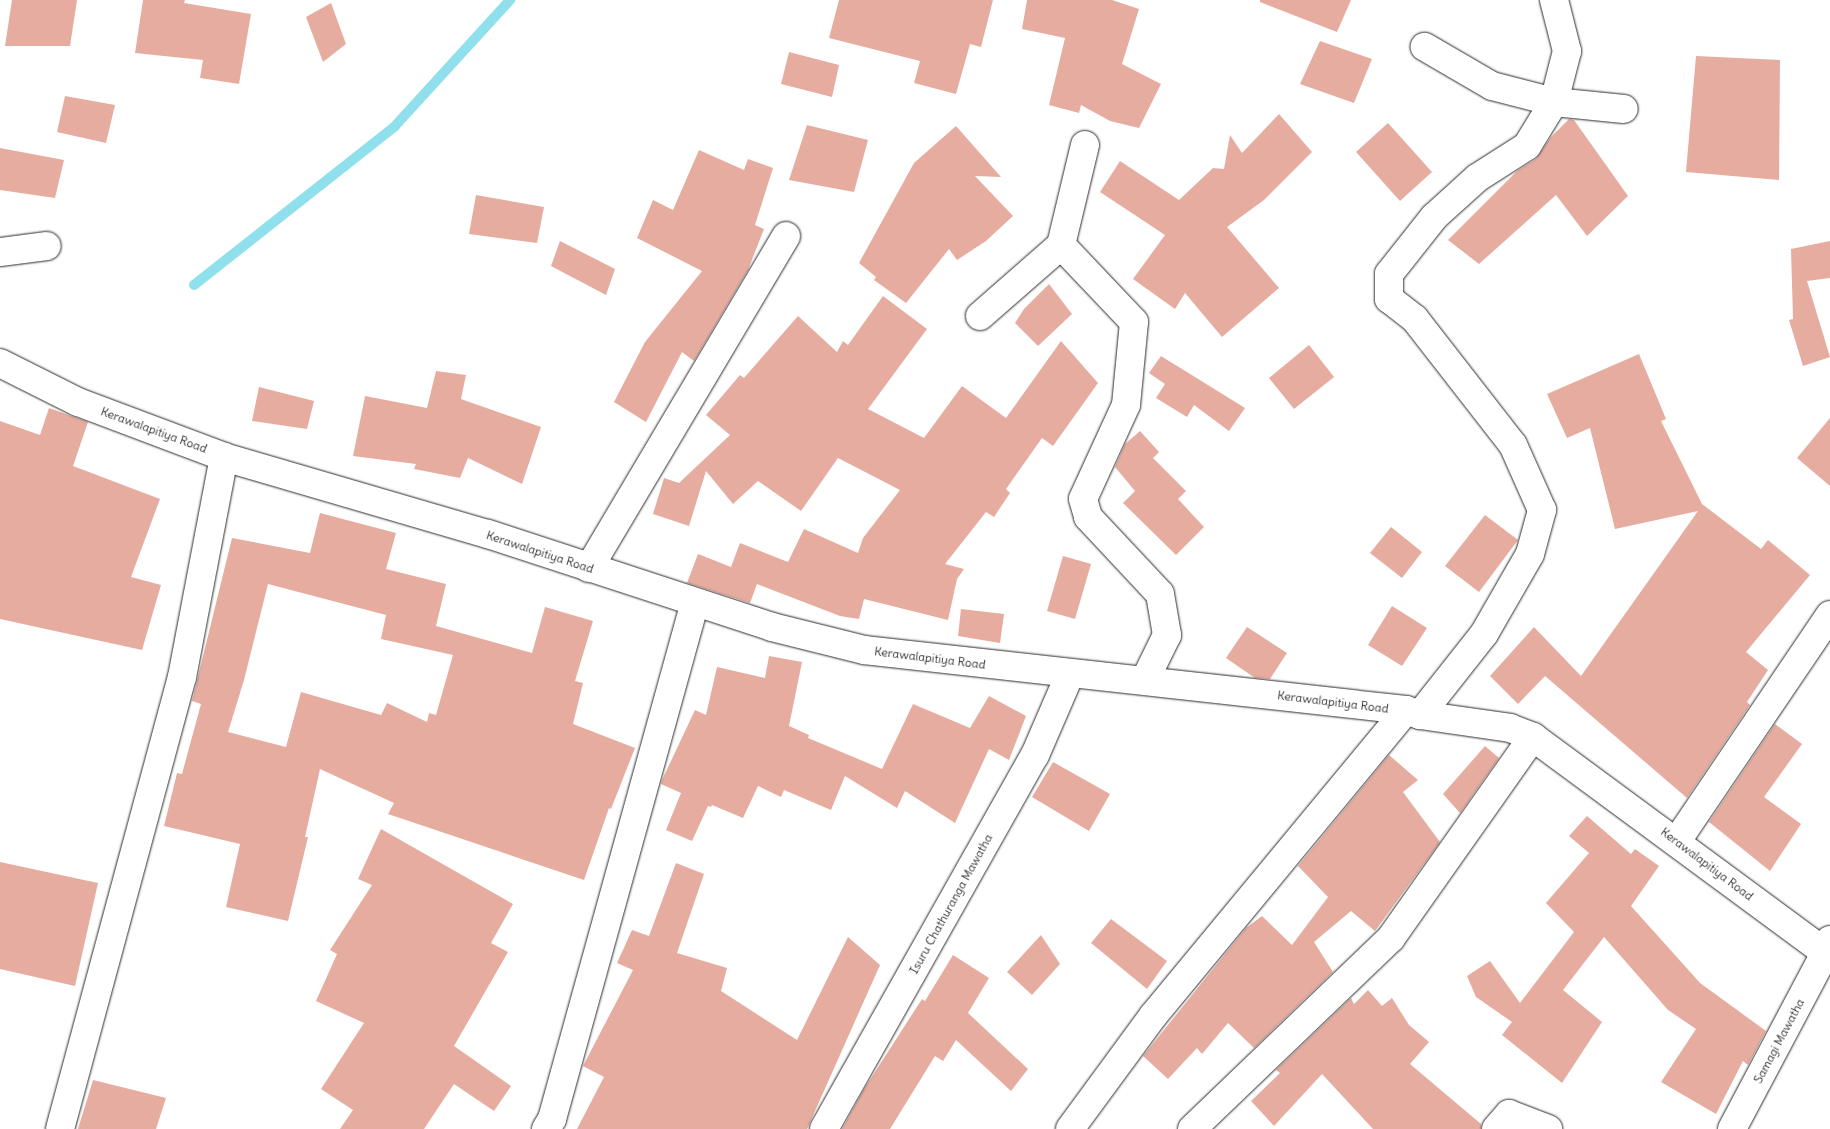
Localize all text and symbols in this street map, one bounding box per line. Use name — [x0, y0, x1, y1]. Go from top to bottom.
street label: Kerawalapitiya Road — [99, 404, 209, 456]
street label: Kerawalapitiya Road — [485, 528, 595, 576]
street label: Kerawalapitiya Road — [874, 644, 986, 672]
street label: Kerawalapitiya Road — [1277, 688, 1389, 716]
street label: Kerawalapitiya Road — [1658, 825, 1756, 903]
street label: Isuru Chathuranga Mawatha — [906, 832, 996, 976]
street label: Samagi Mawatha — [1751, 996, 1807, 1086]

